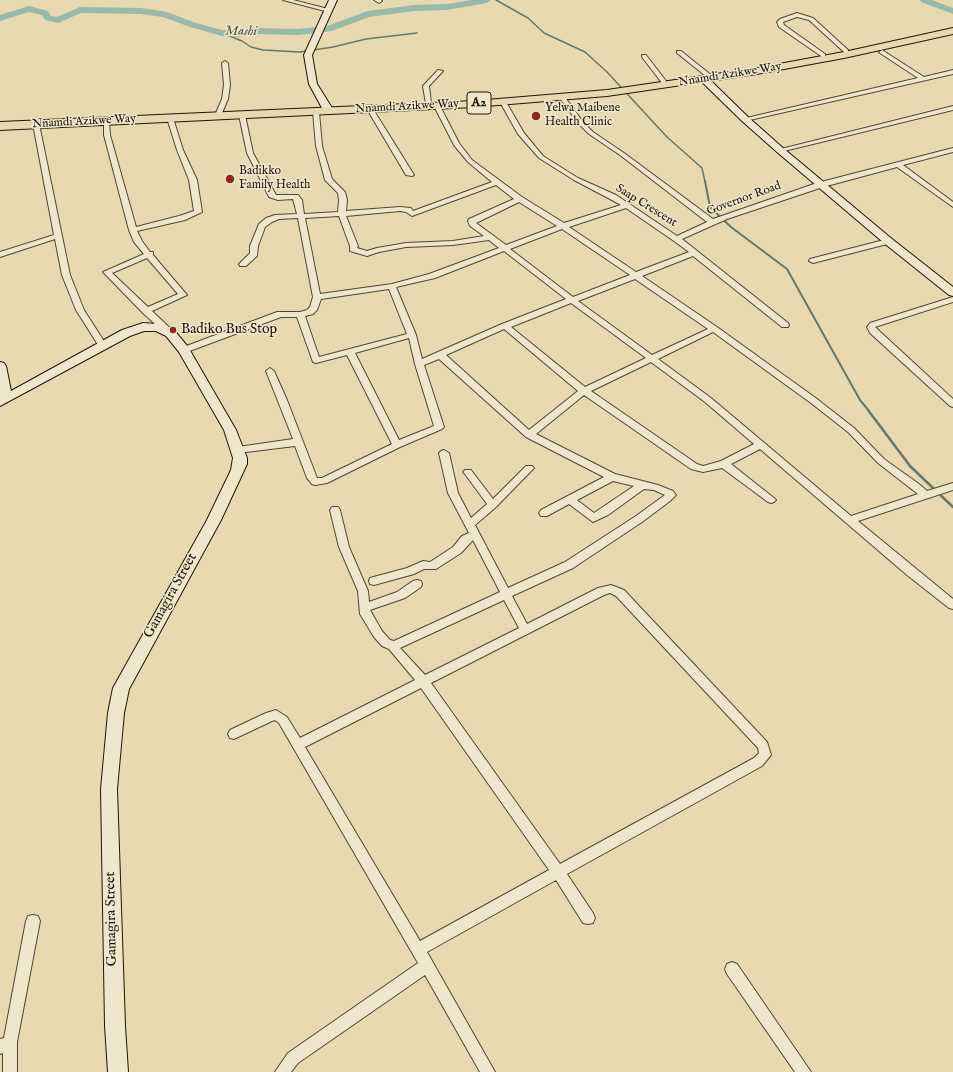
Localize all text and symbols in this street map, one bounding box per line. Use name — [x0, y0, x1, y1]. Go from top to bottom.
water label: Mashi — [225, 24, 257, 40]
street label: Nnamdi Azikwe Way — [678, 60, 782, 90]
road number: A2 — [467, 92, 491, 114]
street label: Nnamdi Azikwe Way — [355, 97, 459, 117]
place label: Yelwa Maibene Health Clinic — [545, 102, 620, 130]
marker: Yelwa Maibene Health Clinic — [530, 110, 542, 122]
street label: Nnamdi Azikwe Way — [32, 112, 136, 132]
place label: Badikko Family Health — [239, 165, 310, 193]
marker: Badikko Family Health — [224, 173, 236, 185]
street label: Governor Road — [705, 179, 783, 219]
street label: Saap Crescent — [613, 181, 679, 231]
place label: Badiko Bus Stop — [181, 322, 277, 338]
marker: Badiko Bus Stop — [168, 325, 178, 335]
street label: Gamagira Street — [141, 551, 201, 641]
street label: Gamagira Street — [103, 872, 121, 966]

